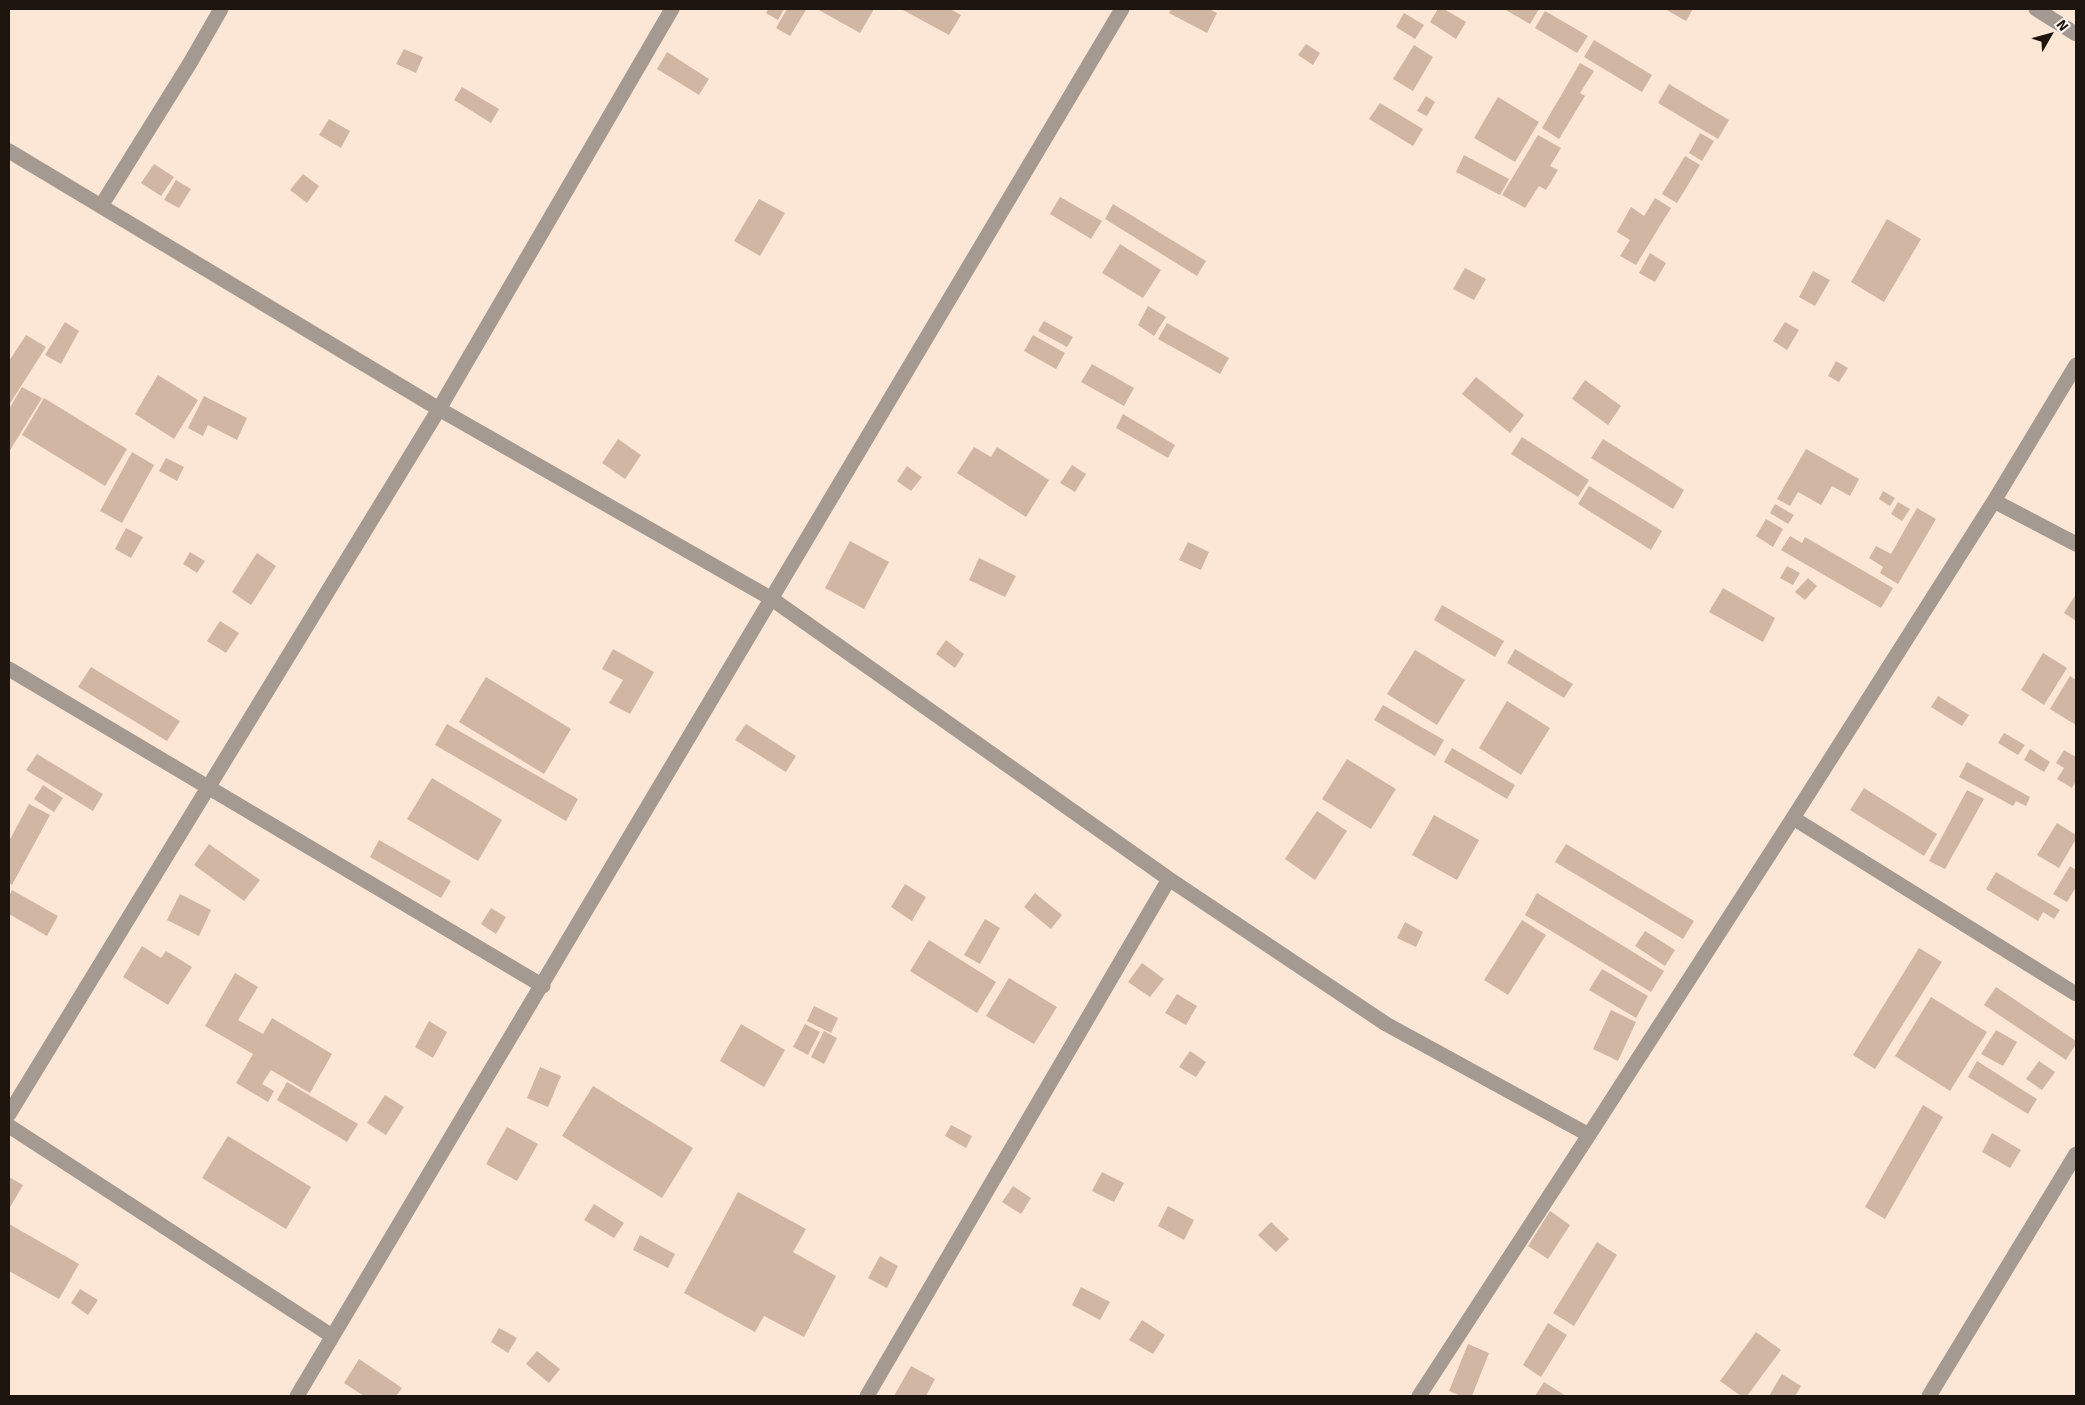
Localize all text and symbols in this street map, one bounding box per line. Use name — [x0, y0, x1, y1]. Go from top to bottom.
north arrow — [2025, 10, 2075, 60]
text: N — [2053, 16, 2072, 35]

